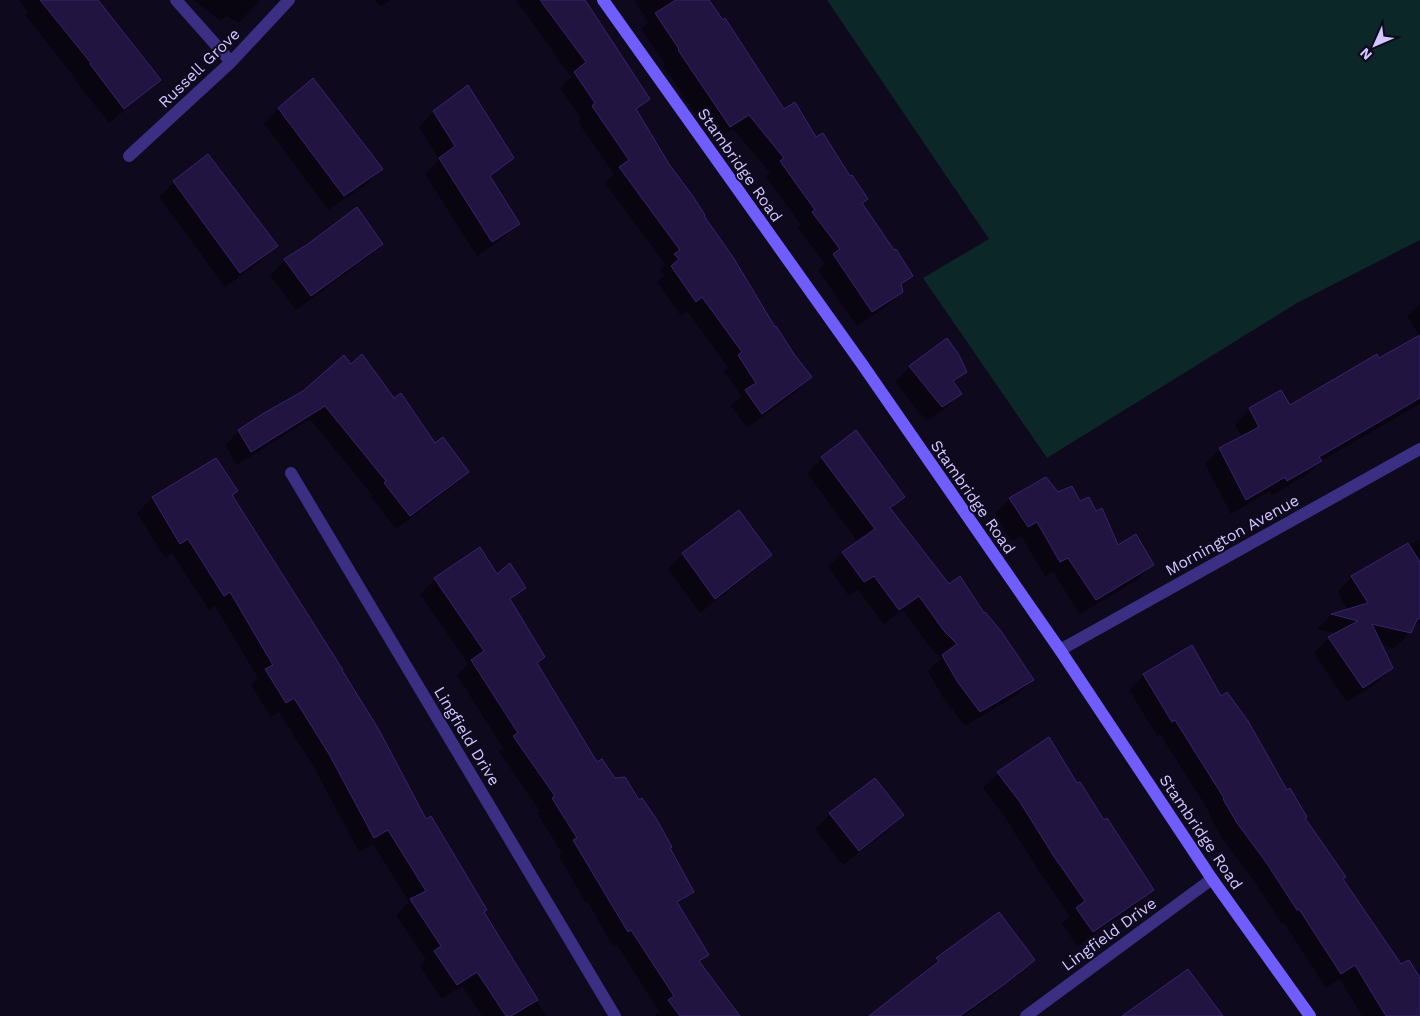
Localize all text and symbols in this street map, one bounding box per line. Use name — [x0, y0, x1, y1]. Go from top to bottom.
north arrow — [1350, 20, 1400, 70]
street label: Russell Grove — [154, 24, 244, 112]
text: N — [1356, 45, 1375, 64]
street label: Stambridge Road — [694, 105, 786, 225]
street label: Stambridge Road — [927, 437, 1019, 557]
street label: Mornington Avenue — [1162, 490, 1302, 580]
street label: Lingfield Drive — [430, 683, 504, 789]
street label: Stambridge Road — [1156, 771, 1246, 893]
street label: Lingfield Drive — [1058, 893, 1160, 975]

